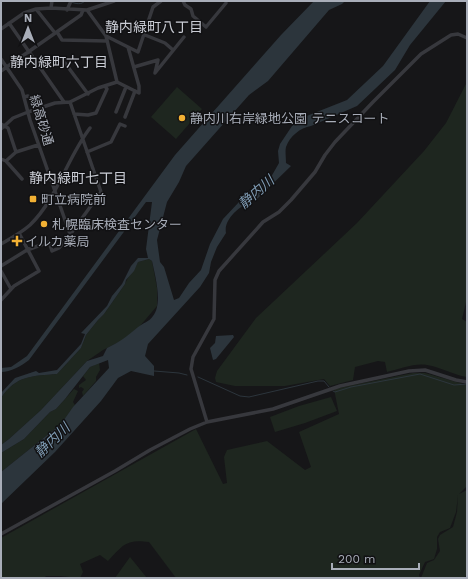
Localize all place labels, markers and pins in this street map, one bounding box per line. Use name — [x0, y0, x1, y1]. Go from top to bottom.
place label: 静内川右岸緑地公園 テニスコート — [190, 111, 389, 126]
marker: 静内川右岸緑地公園 テニスコート — [177, 113, 187, 123]
place label: 町立病院前 — [41, 192, 106, 207]
marker: 町立病院前 — [28, 194, 38, 204]
place label: 札幌臨床検査センター — [52, 217, 182, 232]
marker: 札幌臨床検査センター — [39, 219, 49, 229]
place label: イルカ薬局 — [25, 234, 90, 249]
marker: イルカ薬局 — [12, 236, 22, 246]

